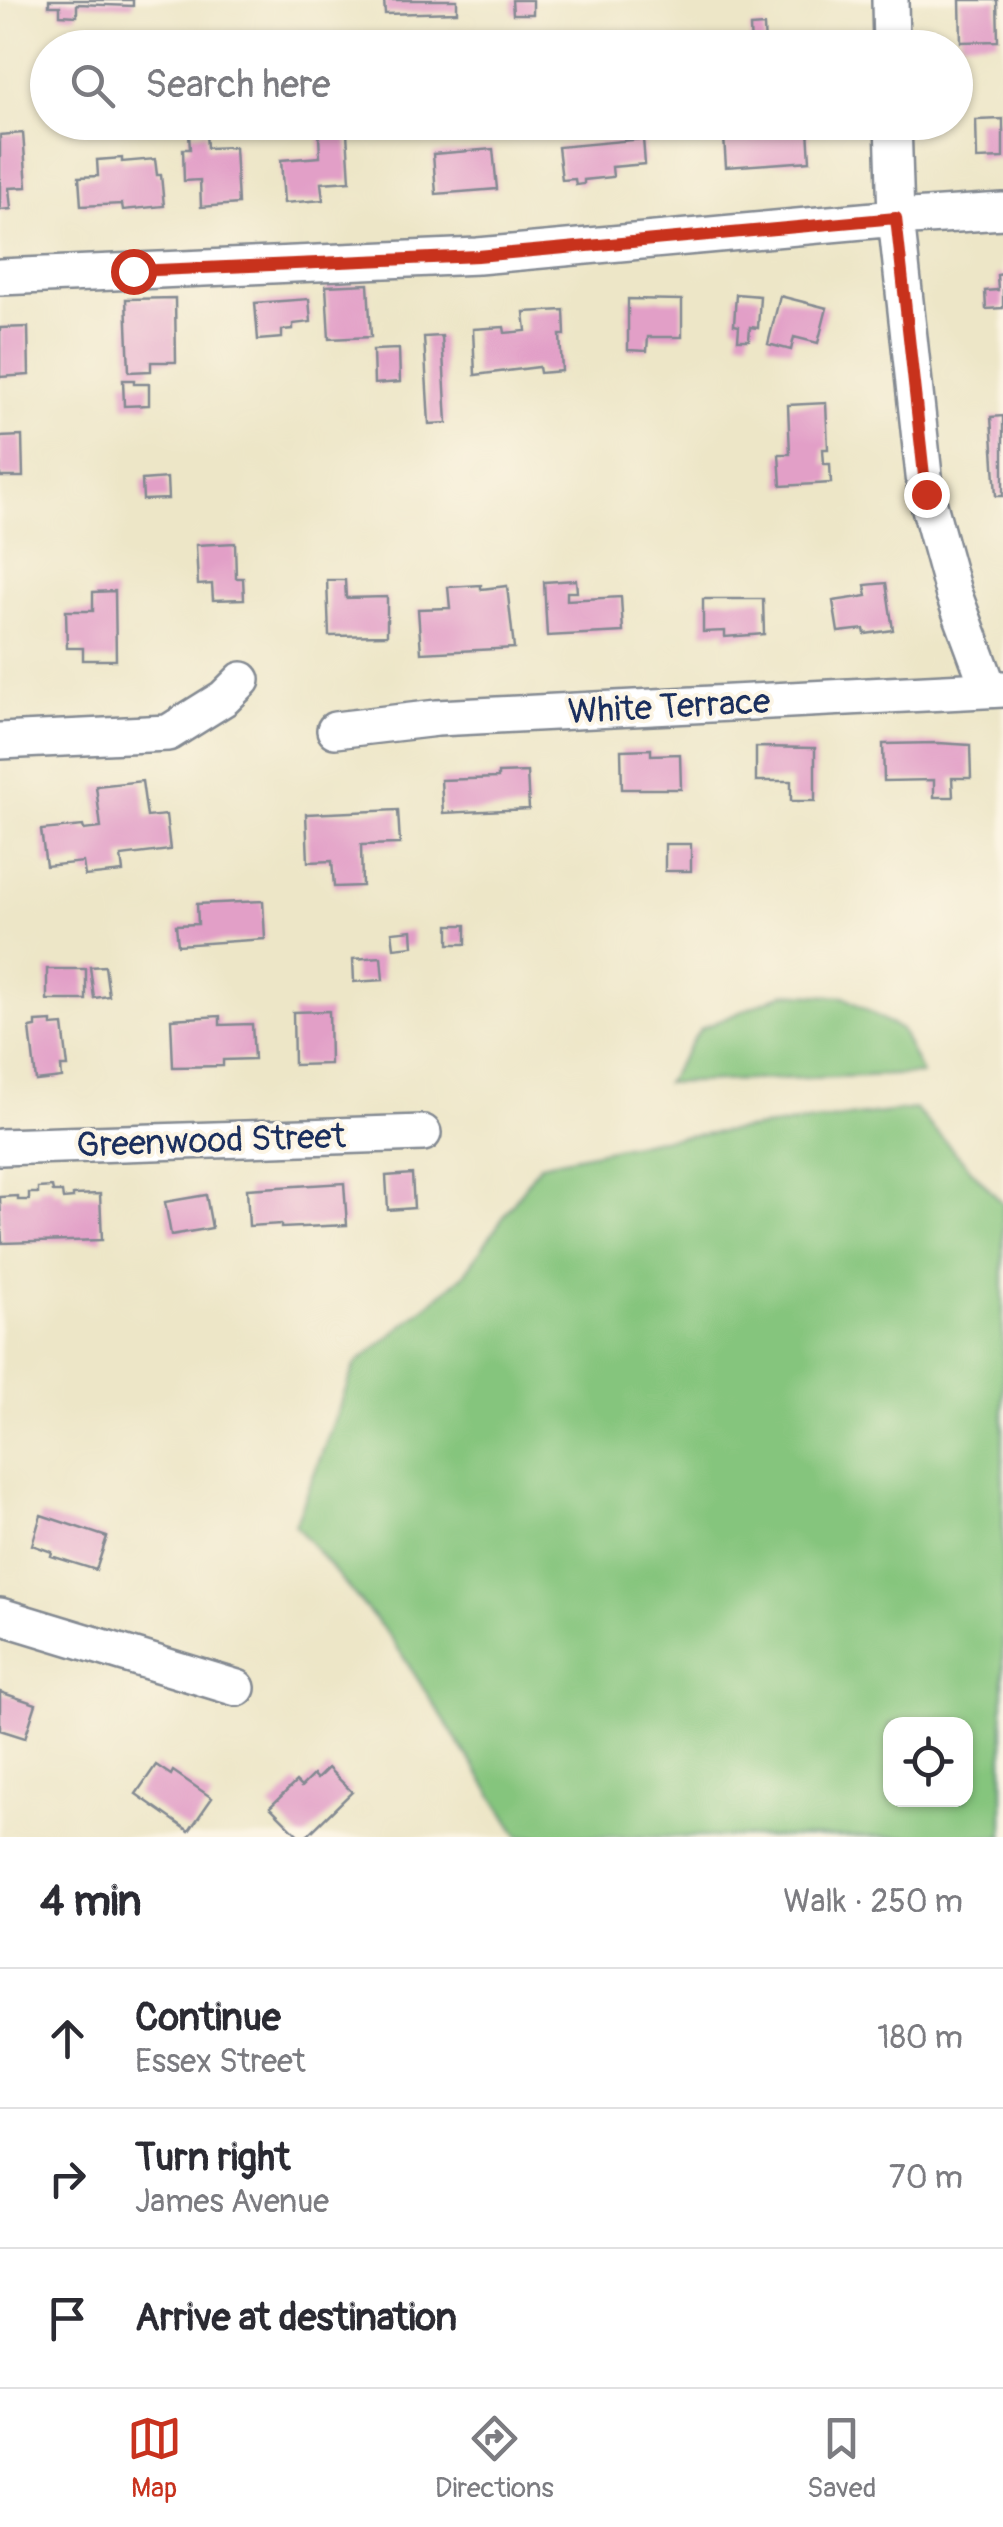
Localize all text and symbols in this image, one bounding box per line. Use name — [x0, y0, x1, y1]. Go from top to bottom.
search box — [30, 30, 973, 140]
icon: search — [65, 58, 120, 113]
text: Search here — [145, 61, 331, 109]
route start — [111, 249, 157, 295]
route end — [904, 472, 950, 518]
street label: White Terrace — [567, 680, 771, 734]
street label: Greenwood Street — [76, 1114, 347, 1168]
map controls — [883, 1717, 973, 1807]
button: locate — [883, 1717, 973, 1807]
text: 4 min — [40, 1876, 142, 1928]
text: Walk · 250 m — [783, 1882, 963, 1922]
text: Continue — [135, 1994, 281, 2042]
icon: ahead — [40, 2011, 95, 2066]
text: 180 m — [877, 2018, 963, 2058]
text: Essex Street — [135, 2042, 306, 2082]
text: Turn right — [135, 2134, 290, 2182]
icon: right — [40, 2151, 95, 2206]
text: 70 m — [889, 2158, 963, 2198]
text: James Avenue — [135, 2182, 329, 2222]
icon: arrive — [40, 2291, 95, 2346]
text: Arrive at destination — [135, 2294, 457, 2342]
tab: Map — [127, 2411, 182, 2506]
tab: Directions — [435, 2411, 554, 2506]
tab: Saved — [807, 2411, 876, 2506]

